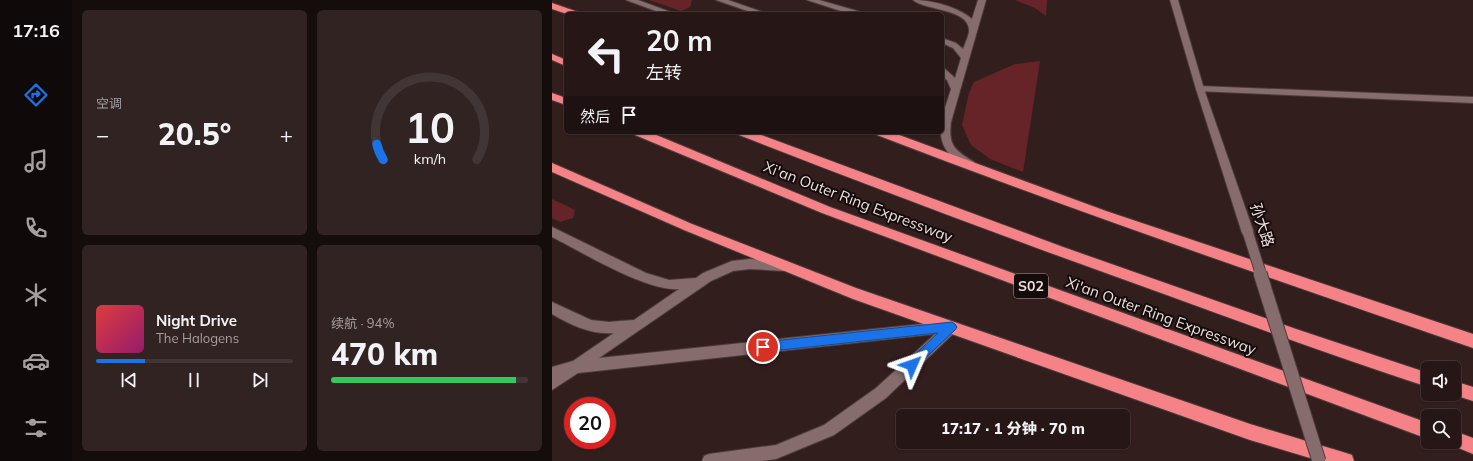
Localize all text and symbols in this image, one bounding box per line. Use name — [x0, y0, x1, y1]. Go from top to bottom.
text: 17:16 — [12, 19, 60, 42]
text: 20 m — [646, 23, 712, 58]
icon: left — [580, 28, 632, 80]
text: 左转 — [646, 61, 682, 84]
icon: directions — [22, 81, 50, 109]
text: 空调 — [96, 95, 122, 111]
text: 10 — [405, 101, 454, 153]
icon: arrive — [618, 104, 640, 126]
text: 然后 — [580, 107, 610, 126]
text: 20.5° — [158, 115, 231, 153]
text: − — [96, 121, 109, 149]
text: + — [280, 121, 293, 149]
icon: music — [22, 147, 50, 175]
text: km/h — [413, 150, 446, 168]
street label: Xi'an Outer Ring Expressway — [761, 157, 955, 246]
street label: 孙大路 — [1246, 201, 1278, 249]
icon: phone — [22, 214, 50, 242]
street label: Xi'an Outer Ring Expressway — [1064, 272, 1259, 359]
road number: S02 — [1014, 274, 1048, 298]
icon: climate — [22, 281, 50, 309]
text: Night Drive — [156, 311, 237, 330]
text: 续航 · 94% — [331, 315, 395, 331]
text: The Halogens — [156, 330, 239, 346]
pin — [746, 330, 780, 364]
text: 470 km — [331, 335, 438, 373]
icon: arrive — [752, 336, 774, 358]
position arrow — [891, 344, 933, 386]
icon: car — [22, 347, 50, 375]
map controls — [1421, 361, 1461, 449]
button: sound — [1421, 361, 1461, 401]
icon: previous — [118, 369, 140, 391]
icon: pause — [183, 369, 205, 391]
icon: next — [249, 369, 271, 391]
speed limit sign: 20 — [564, 397, 616, 449]
button: search — [1421, 409, 1461, 449]
icon: filters — [22, 414, 50, 442]
text: 17:17 · 1 分钟 · 70 m — [941, 419, 1085, 438]

